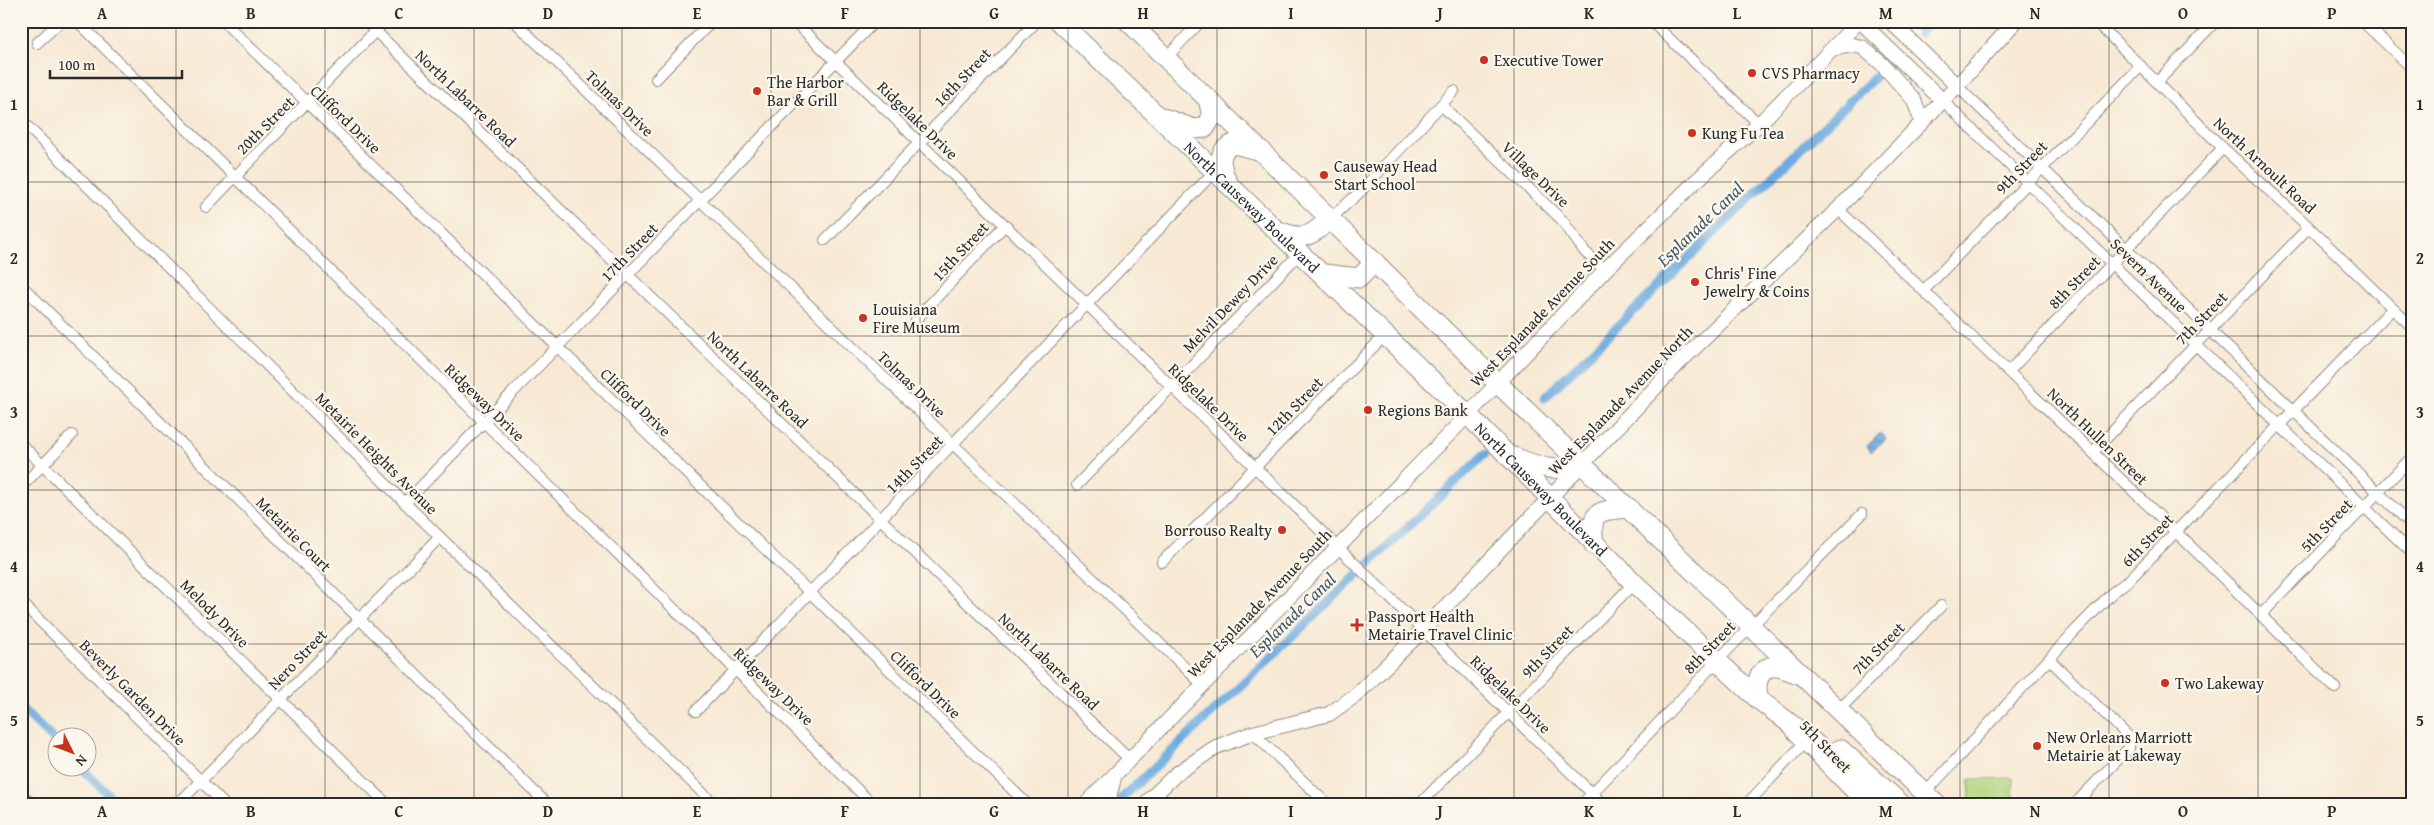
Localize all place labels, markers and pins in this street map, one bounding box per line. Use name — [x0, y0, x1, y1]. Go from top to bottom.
place label: Executive Tower — [1494, 48, 1604, 72]
marker: Executive Tower — [1478, 54, 1490, 66]
place label: CVS Pharmacy — [1762, 61, 1860, 85]
marker: CVS Pharmacy — [1746, 67, 1758, 79]
place label: The Harbor Bar & Grill — [767, 70, 844, 112]
marker: The Harbor Bar & Grill — [751, 85, 763, 97]
place label: Kung Fu Tea — [1702, 121, 1784, 145]
marker: Kung Fu Tea — [1686, 127, 1698, 139]
place label: Causeway Head Start School — [1334, 154, 1438, 196]
marker: Causeway Head Start School — [1318, 169, 1330, 181]
place label: Chris' Fine Jewelry & Coins — [1703, 261, 1810, 303]
marker: Chris' Fine Jewelry & Coins — [1689, 276, 1701, 288]
place label: Louisiana Fire Museum — [873, 297, 960, 339]
marker: Louisiana Fire Museum — [857, 312, 869, 324]
place label: Regions Bank — [1378, 398, 1469, 422]
marker: Regions Bank — [1362, 404, 1374, 416]
place label: Borrouso Realty — [1165, 518, 1272, 542]
marker: Borrouso Realty — [1276, 524, 1288, 536]
place label: Passport Health Metairie Travel Clinic — [1368, 604, 1513, 646]
marker: Passport Health Metairie Travel Clinic — [1350, 618, 1364, 632]
place label: Two Lakeway — [2175, 671, 2264, 695]
marker: Two Lakeway — [2159, 677, 2171, 689]
place label: New Orleans Marriott Metairie at Lakeway — [2047, 725, 2193, 767]
marker: New Orleans Marriott Metairie at Lakeway — [2031, 740, 2043, 752]

